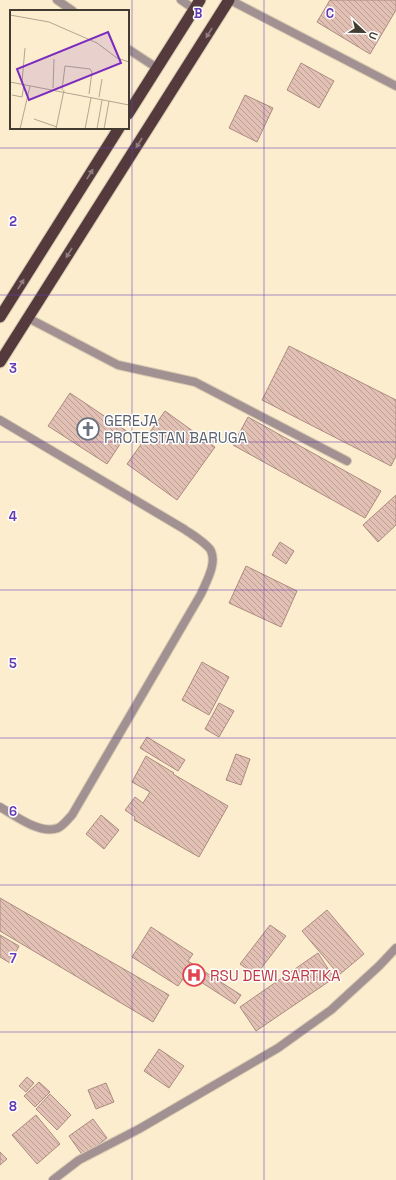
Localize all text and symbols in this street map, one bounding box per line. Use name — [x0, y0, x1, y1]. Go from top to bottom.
text: B — [194, 5, 203, 22]
text: C — [326, 5, 334, 22]
inset map — [10, 10, 129, 129]
north arrow — [344, 12, 384, 52]
one-way arrow — [205, 27, 212, 39]
text: U — [365, 30, 381, 42]
one-way arrow — [135, 138, 143, 148]
one-way arrow — [87, 168, 94, 180]
text: 2 — [9, 213, 17, 230]
one-way arrow — [66, 247, 73, 259]
one-way arrow — [17, 279, 25, 289]
text: 3 — [9, 360, 17, 377]
place label: GEREJA PROTESTAN BARUGA — [104, 411, 248, 447]
church icon: GEREJA PROTESTAN BARUGA — [75, 416, 101, 442]
text: 4 — [9, 508, 17, 525]
text: 5 — [9, 655, 17, 672]
text: 6 — [9, 803, 17, 820]
text: 7 — [9, 950, 17, 967]
hospital icon: RSU DEWI SARTIKA — [181, 962, 207, 988]
place label: RSU DEWI SARTIKA — [210, 966, 341, 985]
text: 8 — [9, 1098, 17, 1115]

